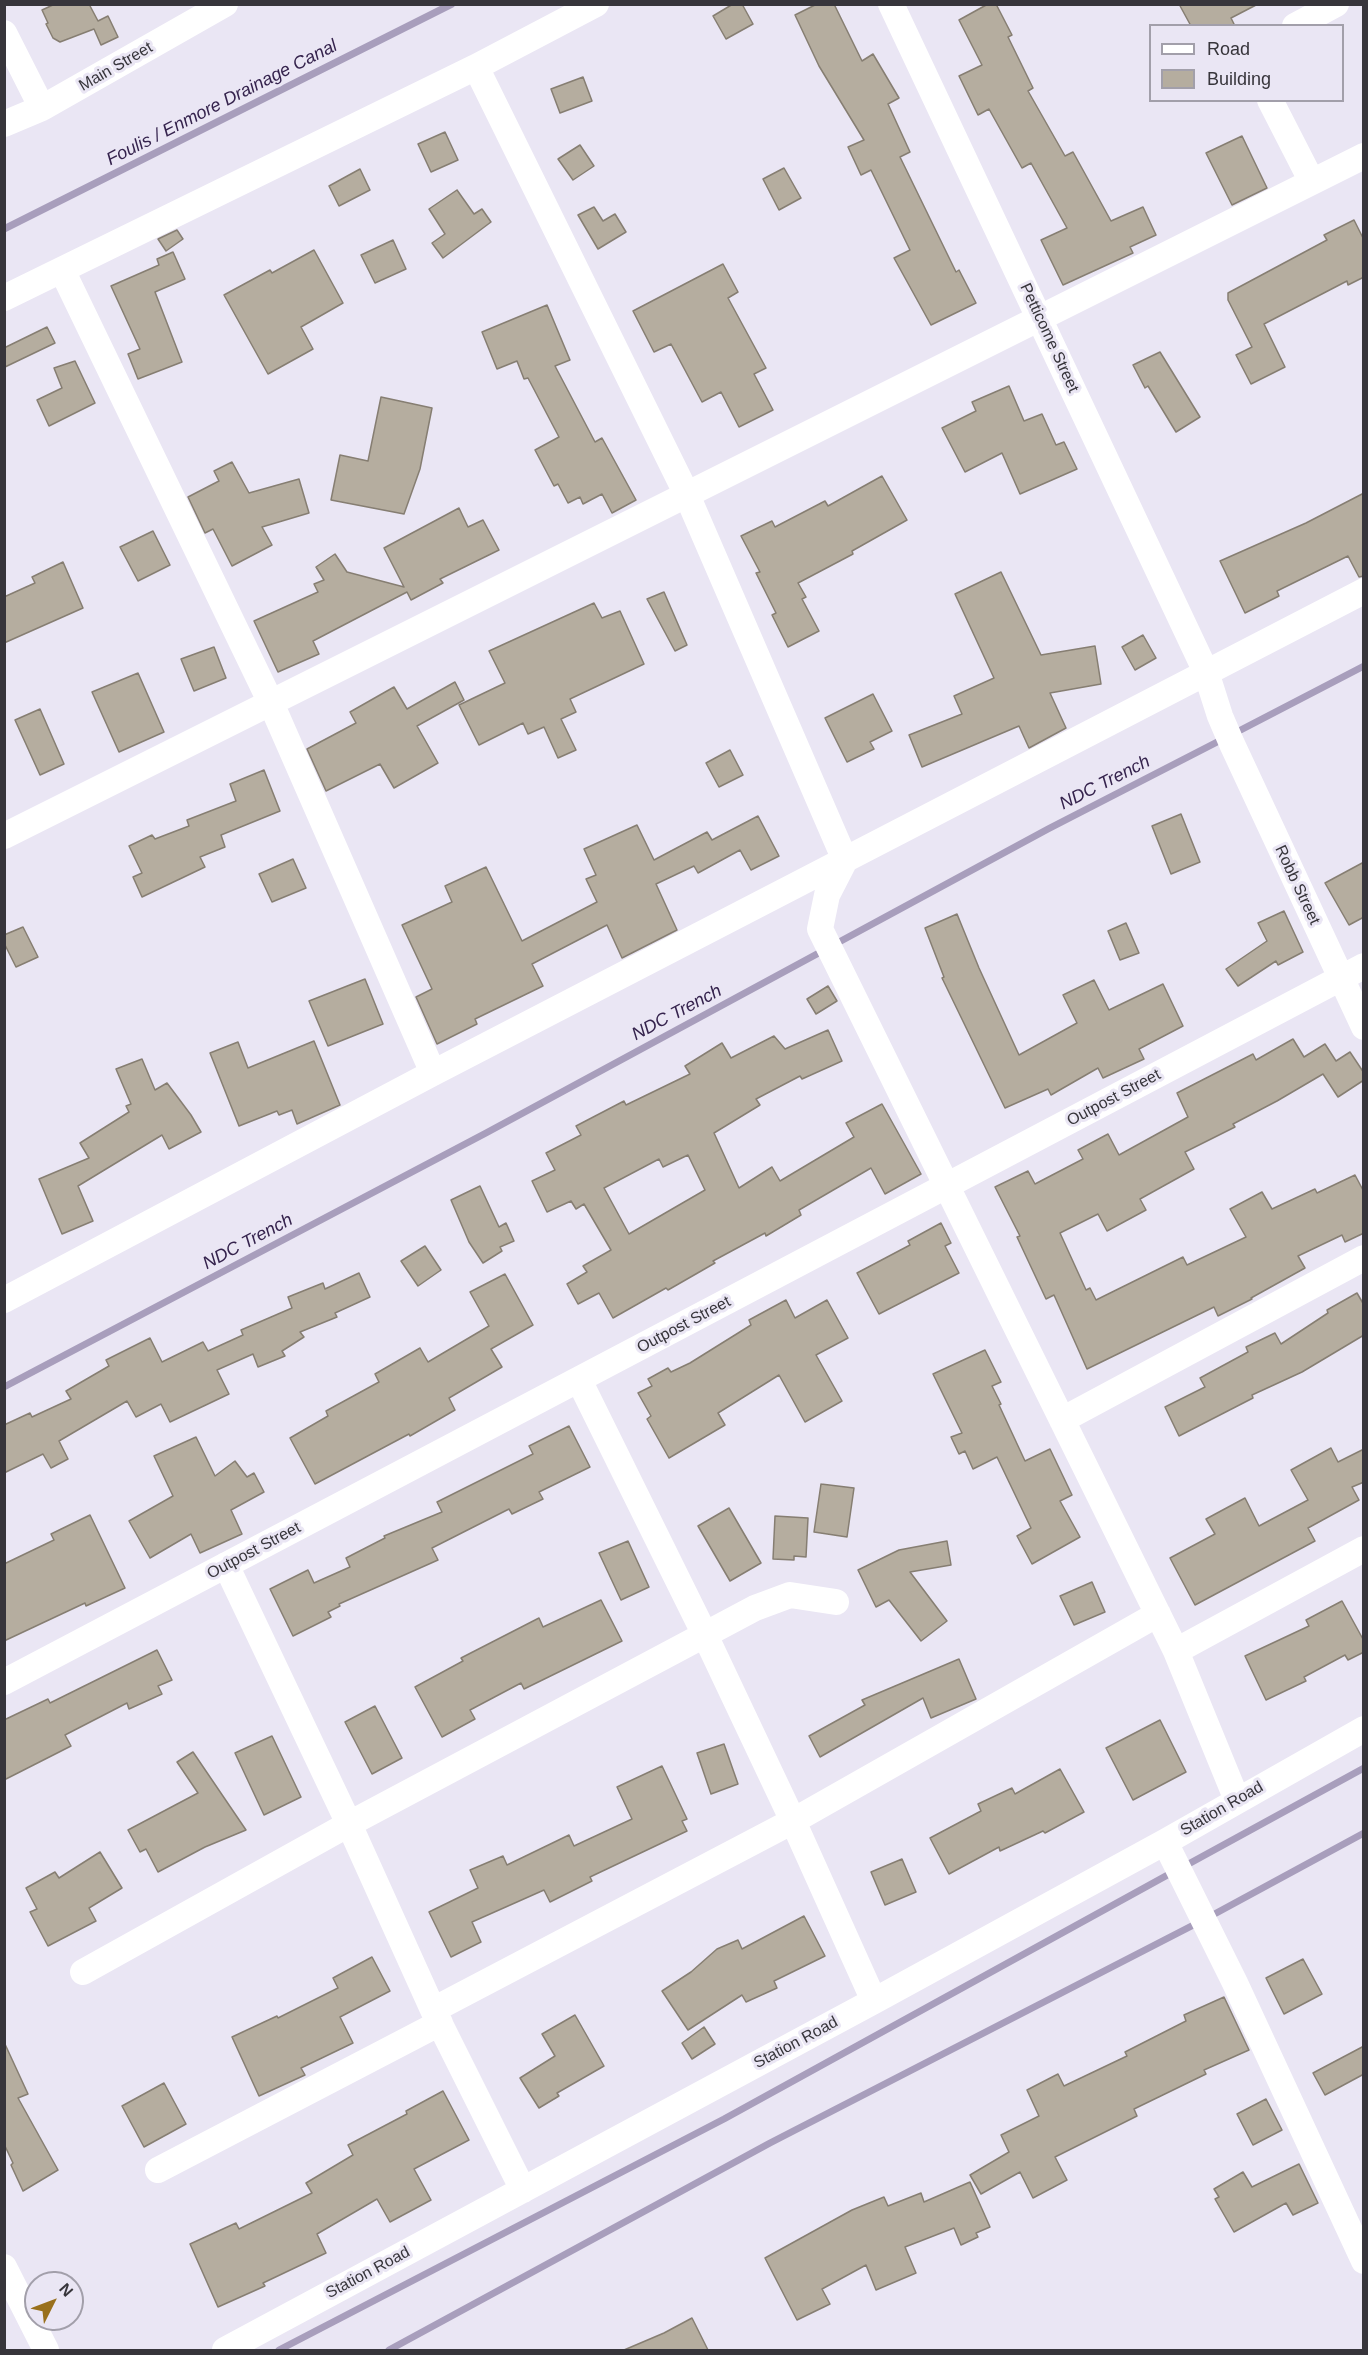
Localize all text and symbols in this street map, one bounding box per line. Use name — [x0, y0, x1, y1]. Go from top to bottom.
legend — [1149, 24, 1344, 102]
water label: Foulis / Enmore Drainage Canal — [103, 35, 341, 171]
street label: Main Street — [76, 38, 156, 96]
text: Road — [1207, 39, 1250, 59]
text: Building — [1207, 69, 1271, 89]
street label: Petticome Street — [1015, 280, 1083, 396]
water label: NDC Trench — [1056, 751, 1154, 815]
street label: Robb Street — [1270, 842, 1324, 928]
water label: NDC Trench — [628, 980, 726, 1046]
street label: Outpost Street — [1064, 1065, 1164, 1131]
water label: NDC Trench — [199, 1209, 297, 1275]
street label: Outpost Street — [634, 1292, 734, 1358]
street label: Outpost Street — [204, 1518, 304, 1584]
street label: Station Road — [1177, 1778, 1267, 1840]
street label: Station Road — [751, 2013, 841, 2073]
street label: Station Road — [323, 2243, 413, 2303]
north arrow — [24, 2271, 84, 2331]
text: N — [56, 2280, 76, 2300]

